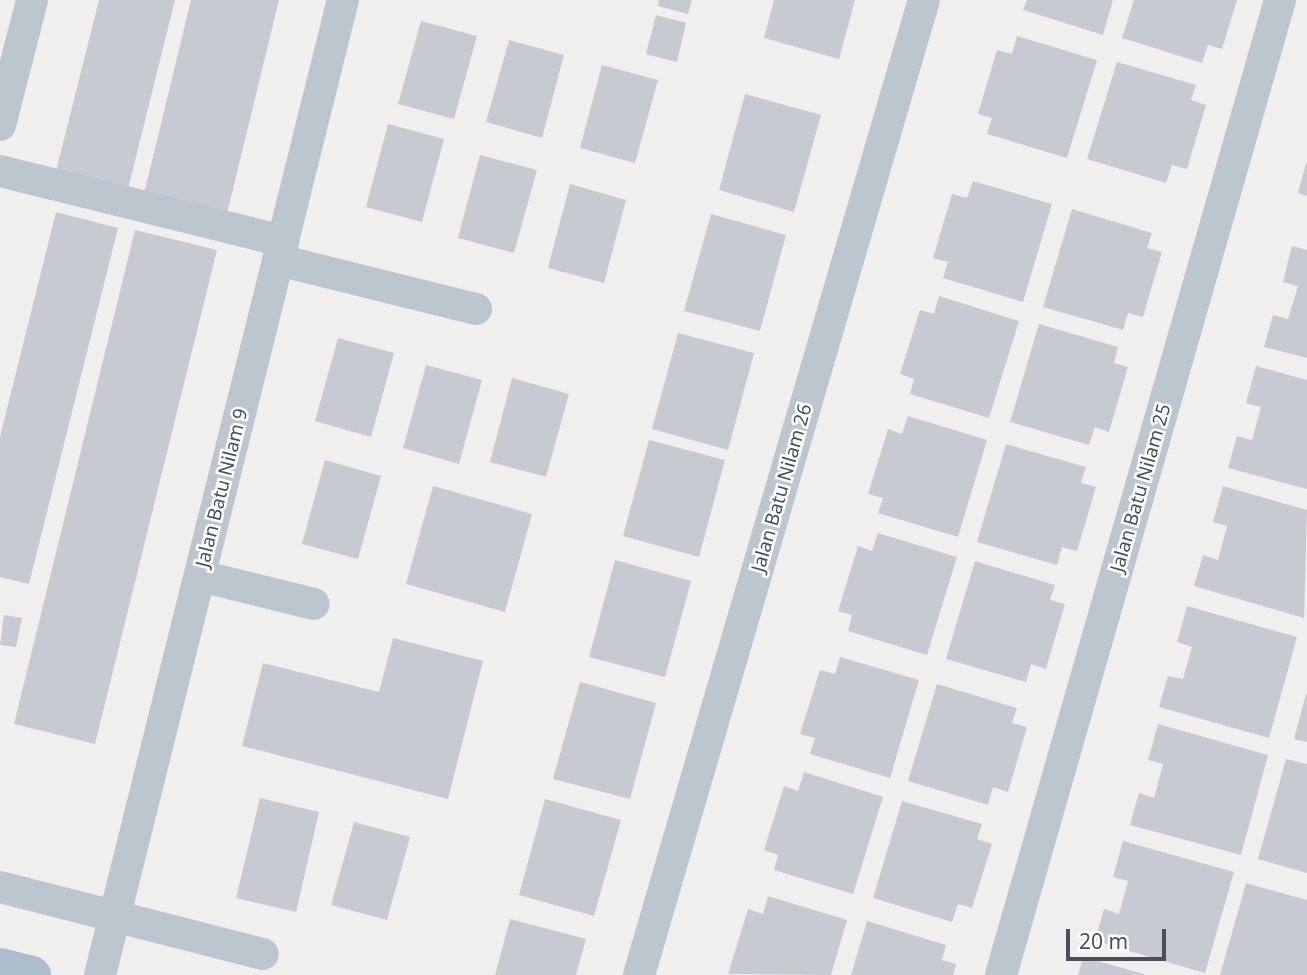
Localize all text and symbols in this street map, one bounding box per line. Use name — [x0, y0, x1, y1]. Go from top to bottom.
street label: Jalan Batu Nilam 26 — [747, 401, 817, 575]
street label: Jalan Batu Nilam 25 — [1106, 401, 1176, 575]
street label: Jalan Batu Nilam 9 — [191, 406, 253, 570]
scale bar — [1069, 916, 1169, 960]
text: 20 m — [1079, 927, 1128, 955]

